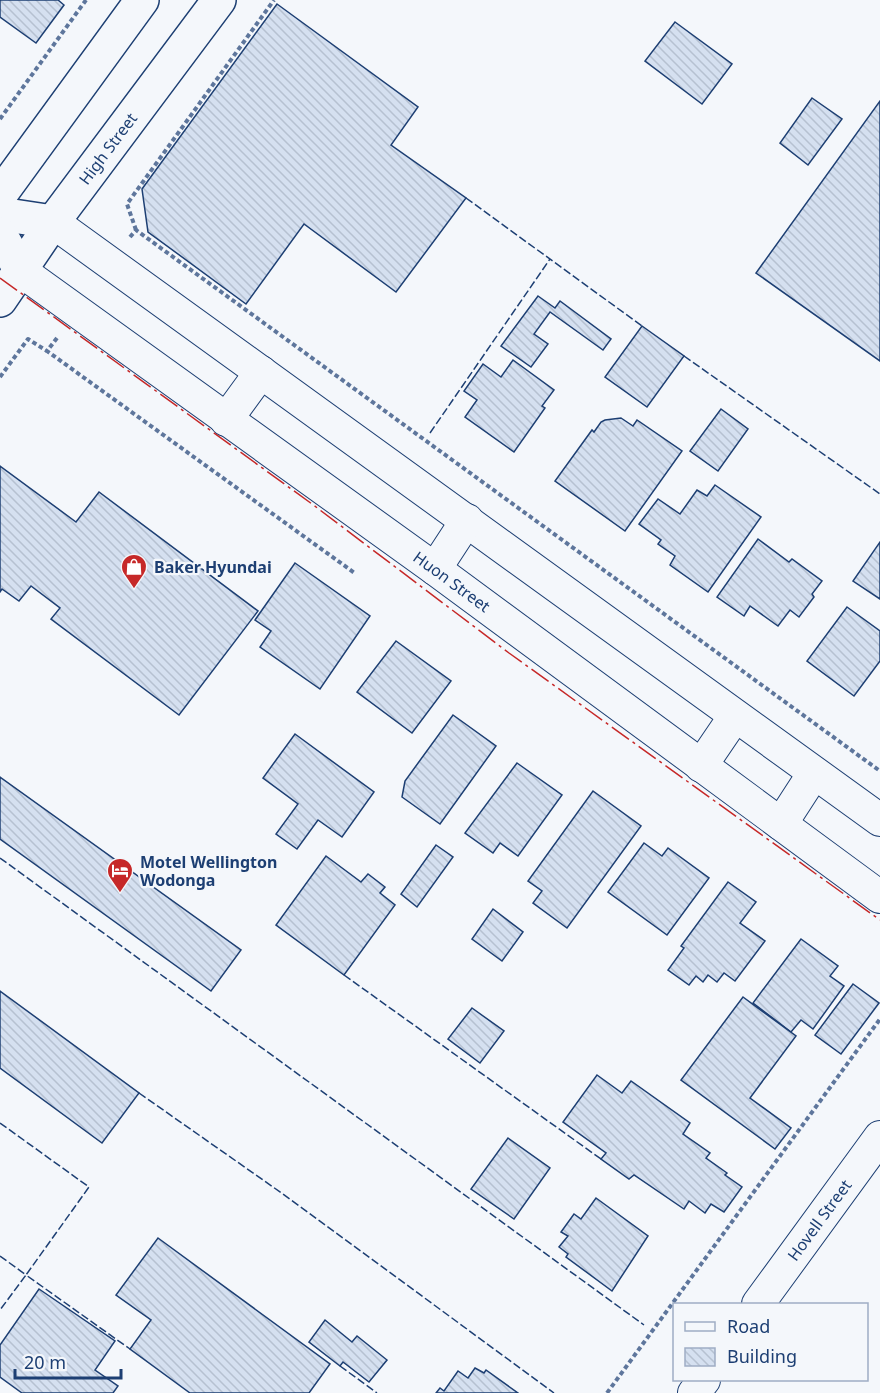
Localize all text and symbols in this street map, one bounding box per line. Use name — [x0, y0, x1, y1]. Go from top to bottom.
street label: High Street — [74, 108, 142, 189]
street label: Huon Street — [409, 546, 495, 617]
shop icon: Baker Hyundai — [119, 552, 149, 590]
place label: Baker Hyundai — [154, 556, 272, 578]
place label: Motel Wellington Wodonga — [140, 851, 277, 891]
hotel icon: Motel Wellington Wodonga — [105, 856, 135, 894]
street label: Hovell Street — [782, 1175, 857, 1265]
legend — [673, 1303, 868, 1381]
text: Road — [727, 1314, 770, 1338]
scale bar — [15, 1342, 122, 1380]
text: Building — [727, 1344, 797, 1368]
text: 20 m — [24, 1350, 66, 1374]

